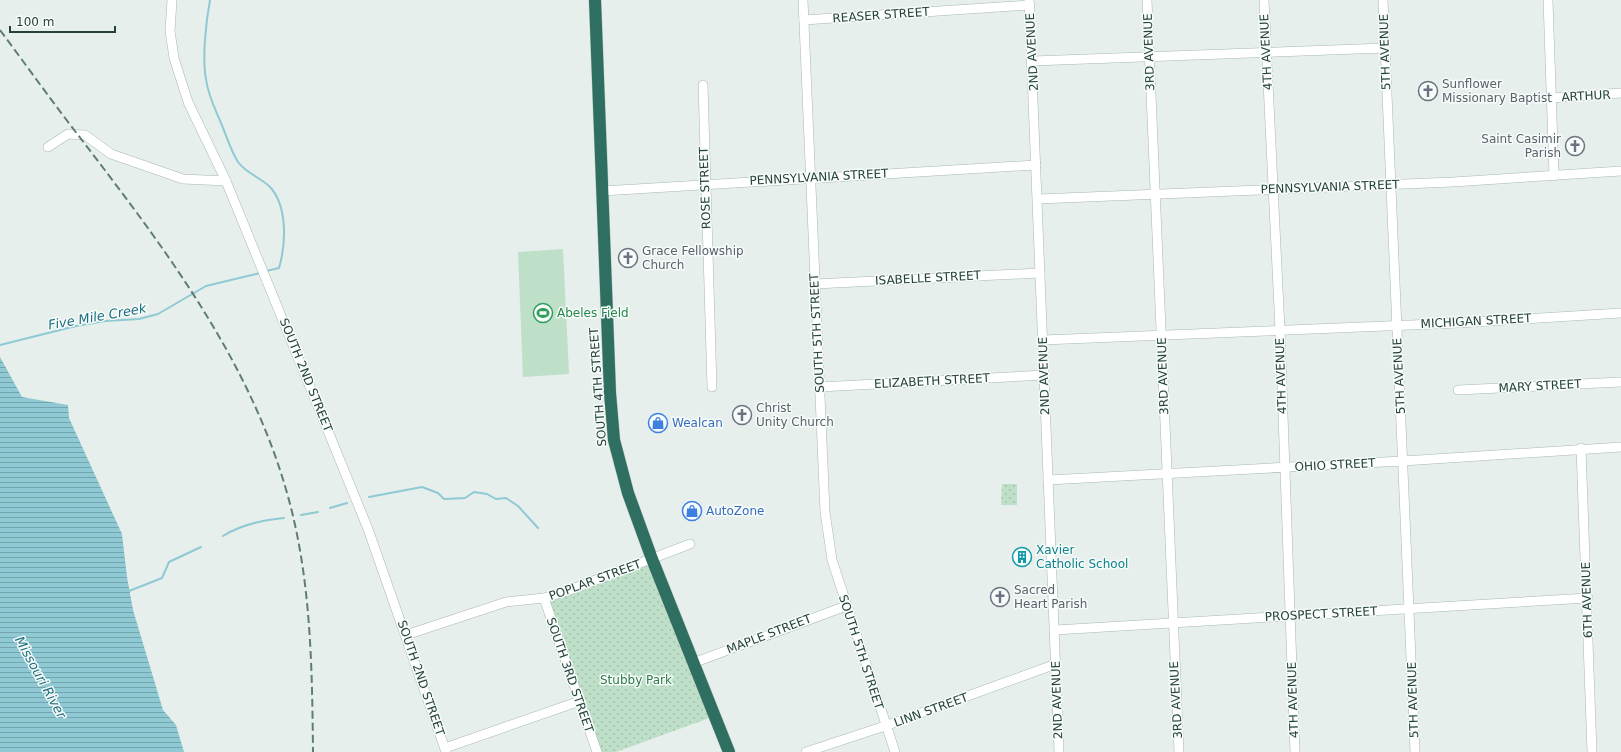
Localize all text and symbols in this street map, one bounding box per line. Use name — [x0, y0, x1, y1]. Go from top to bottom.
street label: REASER STREET — [832, 5, 931, 25]
scale bar — [10, 8, 115, 34]
street label: 2ND AVENUE — [1023, 13, 1041, 91]
street label: 3RD AVENUE — [1141, 13, 1157, 91]
street label: 4TH AVENUE — [1257, 13, 1275, 91]
street label: 5TH AVENUE — [1377, 14, 1393, 90]
text: 100 m — [16, 15, 54, 29]
place label: Sunflower Missionary Baptist — [1442, 77, 1552, 105]
church icon: Sunflower Missionary Baptist — [1417, 80, 1439, 102]
street label: ARTHUR — [1561, 88, 1611, 104]
place label: Saint Casimir Parish — [1481, 132, 1561, 160]
church icon: Saint Casimir Parish — [1564, 135, 1586, 157]
street label: ROSE STREET — [697, 146, 713, 230]
street label: PENNSYLVANIA STREET — [749, 166, 889, 188]
street label: PENNSYLVANIA STREET — [1260, 178, 1400, 196]
place label: Grace Fellowship Church — [642, 244, 744, 272]
church icon: Grace Fellowship Church — [617, 247, 639, 269]
street label: ISABELLE STREET — [875, 268, 982, 288]
street label: SOUTH 5TH STREET — [807, 272, 827, 393]
water label: Five Mile Creek — [47, 300, 148, 333]
sports icon: Abeles Field — [532, 302, 554, 324]
place label: Abeles Field — [557, 306, 629, 320]
street label: MICHIGAN STREET — [1420, 311, 1532, 331]
street label: SOUTH 2ND STREET — [277, 316, 335, 435]
street label: SOUTH 4TH STREET — [587, 326, 609, 447]
street label: 2ND AVENUE — [1036, 337, 1052, 415]
street label: 3RD AVENUE — [1155, 337, 1171, 415]
street label: 5TH AVENUE — [1390, 337, 1408, 415]
street label: 4TH AVENUE — [1273, 338, 1289, 414]
street label: ELIZABETH STREET — [874, 371, 991, 391]
street label: MARY STREET — [1498, 377, 1583, 395]
place label: Christ Unity Church — [756, 401, 834, 429]
church icon: Christ Unity Church — [731, 404, 753, 426]
shop icon: Wealcan — [647, 412, 669, 434]
place label: Wealcan — [672, 416, 723, 430]
street label: OHIO STREET — [1294, 456, 1377, 474]
shop icon: AutoZone — [681, 500, 703, 522]
place label: AutoZone — [706, 504, 764, 518]
place label: Xavier Catholic School — [1036, 543, 1128, 571]
building icon: Xavier Catholic School — [1011, 546, 1033, 568]
street label: POPLAR STREET — [547, 557, 644, 603]
street label: 6TH AVENUE — [1579, 562, 1595, 638]
place label: Sacred Heart Parish — [1014, 583, 1087, 611]
church icon: Sacred Heart Parish — [989, 586, 1011, 608]
street label: SOUTH 5TH STREET — [836, 593, 886, 712]
street label: PROSPECT STREET — [1264, 604, 1378, 624]
street label: MAPLE STREET — [725, 611, 814, 657]
street label: SOUTH 3RD STREET — [544, 616, 597, 735]
street label: SOUTH 2ND STREET — [395, 618, 448, 738]
water label: Missouri River — [12, 634, 70, 722]
street label: 2ND AVENUE — [1049, 661, 1065, 739]
street label: 3RD AVENUE — [1167, 661, 1185, 739]
street label: 4TH AVENUE — [1285, 662, 1301, 738]
street label: 5TH AVENUE — [1405, 662, 1421, 738]
park label: Stubby Park — [600, 673, 672, 687]
street label: LINN STREET — [892, 690, 971, 730]

